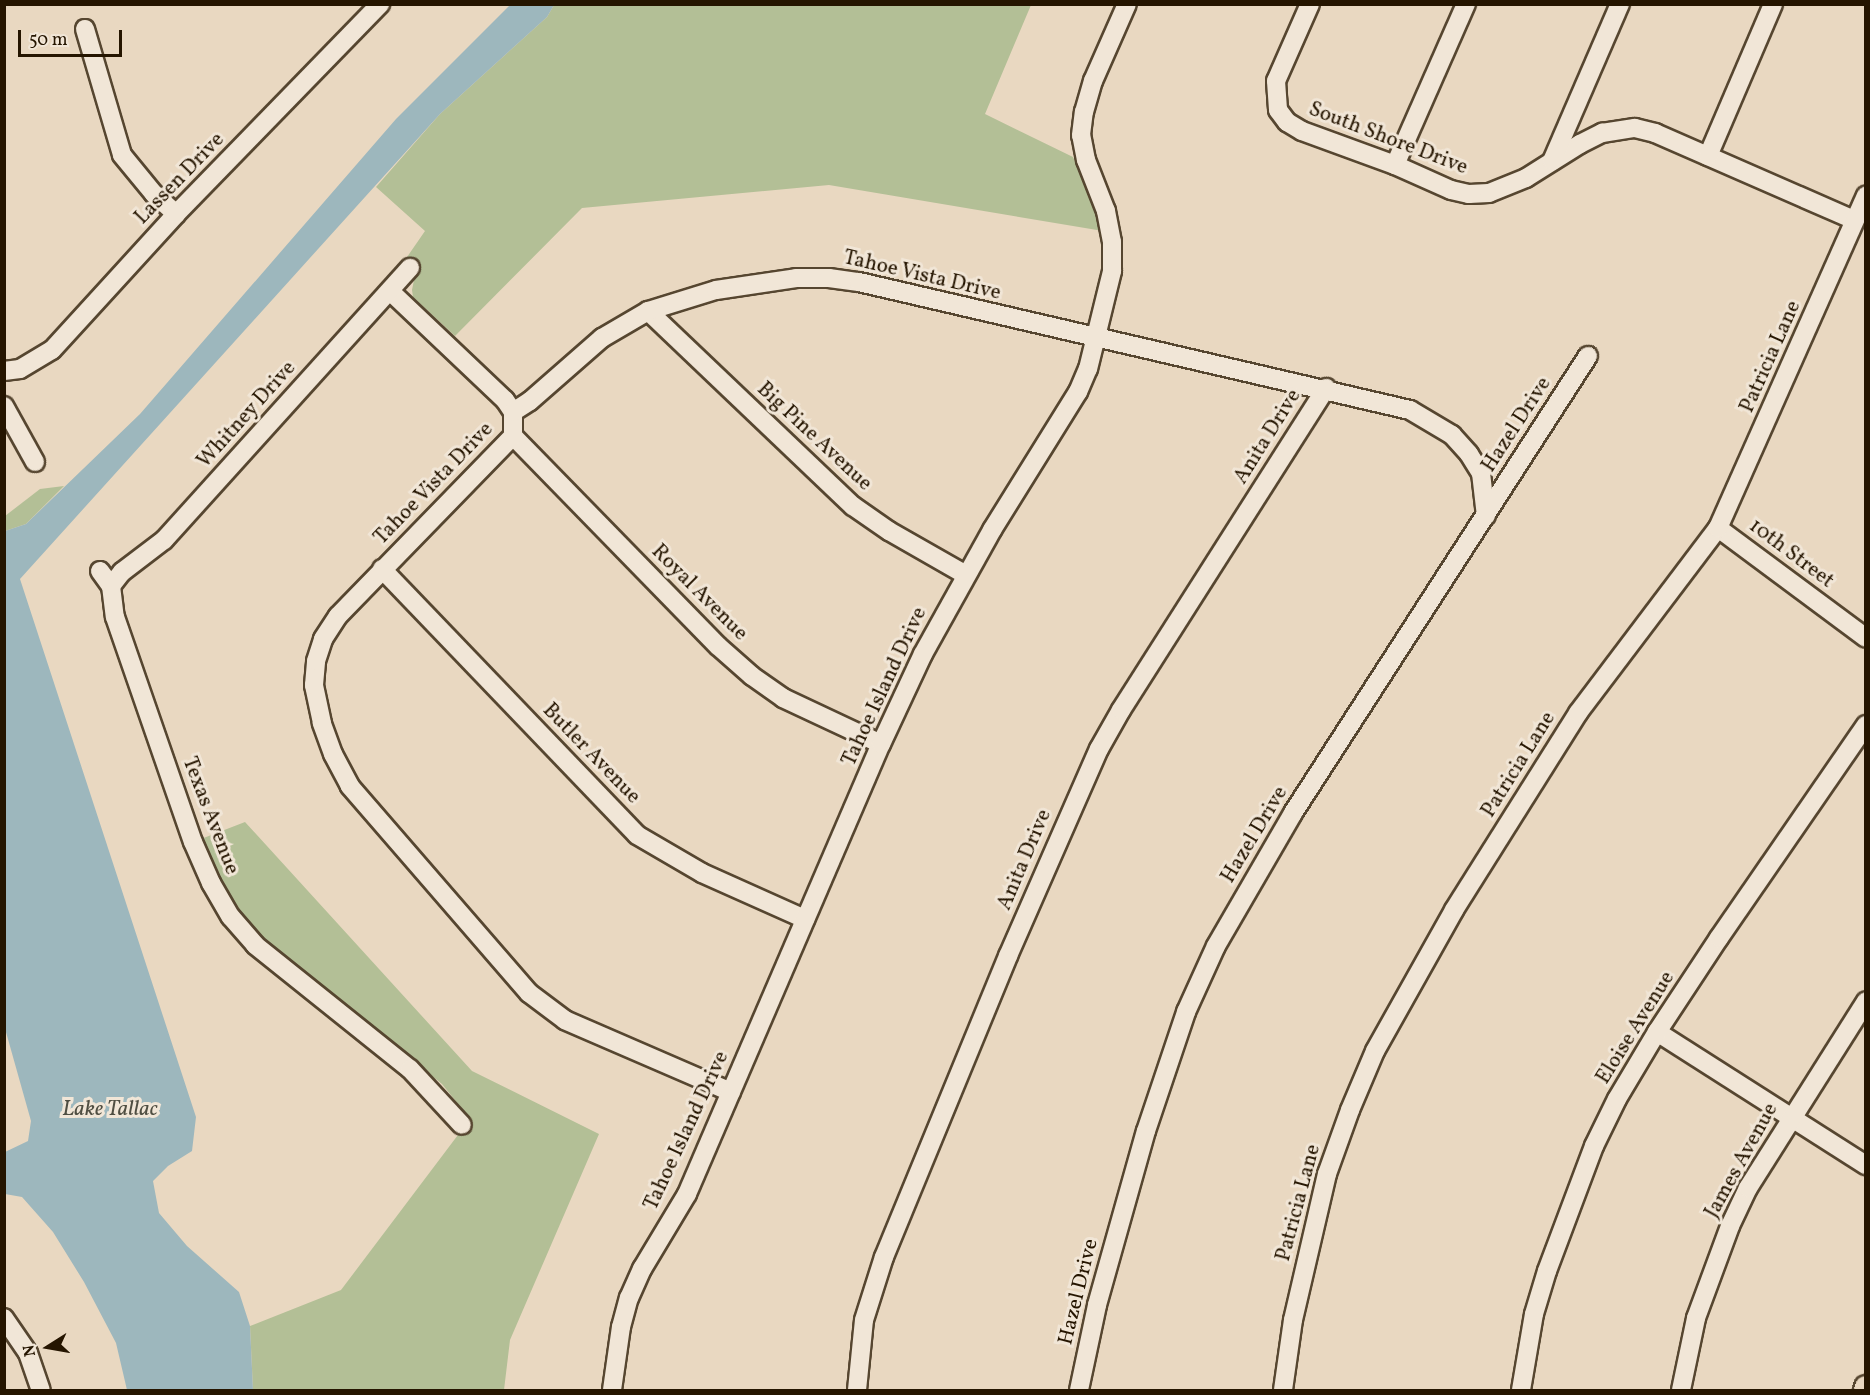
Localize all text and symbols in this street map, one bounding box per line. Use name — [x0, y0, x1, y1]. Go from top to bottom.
scale bar — [21, 18, 124, 56]
text: 50 m — [29, 28, 68, 53]
street label: South Shore Drive — [1305, 97, 1471, 181]
street label: Lassen Drive — [130, 128, 230, 230]
street label: Tahoe Vista Drive — [841, 246, 1003, 306]
street label: Patricia Lane — [1735, 297, 1807, 417]
street label: Whitney Drive — [192, 356, 302, 474]
street label: Hazel Drive — [1477, 373, 1557, 477]
street label: Big Pine Avenue — [751, 377, 877, 497]
street label: Anita Drive — [1229, 385, 1307, 489]
street label: Tahoe Vista Drive — [369, 417, 499, 551]
street label: 10th Street — [1744, 514, 1838, 594]
street label: Royal Avenue — [646, 540, 752, 646]
street label: Tahoe Island Drive — [837, 604, 933, 770]
street label: Butler Avenue — [537, 698, 645, 810]
street label: Patricia Lane — [1477, 707, 1561, 823]
street label: Texas Avenue — [176, 754, 244, 878]
street label: Hazel Drive — [1216, 782, 1294, 888]
street label: Anita Drive — [993, 806, 1057, 914]
street label: Eloise Avenue — [1591, 967, 1681, 1089]
street label: Tahoe Island Drive — [639, 1048, 735, 1214]
water label: Lake Tallac — [62, 1097, 158, 1123]
street label: James Avenue — [1700, 1099, 1784, 1223]
street label: Patricia Lane — [1271, 1142, 1327, 1264]
street label: Hazel Drive — [1054, 1236, 1104, 1348]
north arrow — [18, 1317, 78, 1377]
text: N — [18, 1343, 42, 1358]

